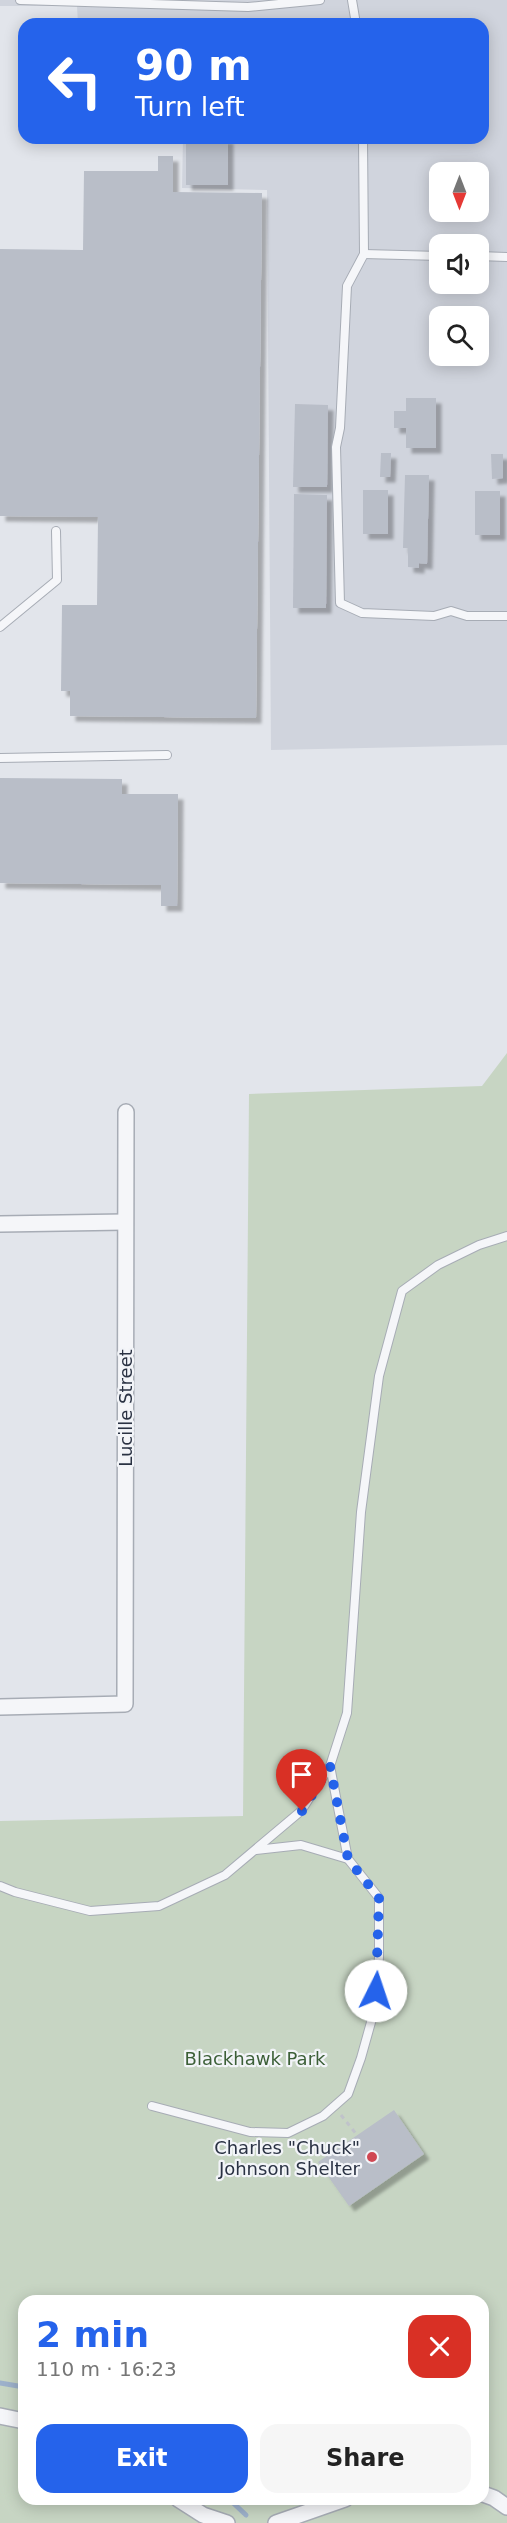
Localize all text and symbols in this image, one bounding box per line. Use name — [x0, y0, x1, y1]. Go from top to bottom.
text: 90 m — [135, 41, 252, 90]
icon: left — [36, 42, 114, 120]
text: Turn left — [135, 91, 245, 122]
north arrow — [429, 162, 489, 222]
map controls — [429, 162, 489, 366]
button: sound — [429, 234, 489, 294]
button: search — [429, 306, 489, 366]
street label: Lucille Street — [115, 1349, 136, 1467]
pin — [276, 1749, 327, 1811]
icon: arrive — [285, 1758, 318, 1791]
position arrow — [344, 1959, 408, 2023]
park label: Blackhawk Park — [185, 2048, 326, 2069]
place label: Charles "Chuck" Johnson Shelter — [214, 2137, 361, 2179]
marker: Charles "Chuck" Johnson Shelter — [365, 2150, 379, 2164]
text: 2 min — [36, 2314, 149, 2355]
button: close — [408, 2315, 471, 2378]
text: 110 m · 16:23 — [36, 2357, 177, 2381]
button: Exit — [36, 2424, 248, 2493]
button: Share — [260, 2424, 471, 2493]

